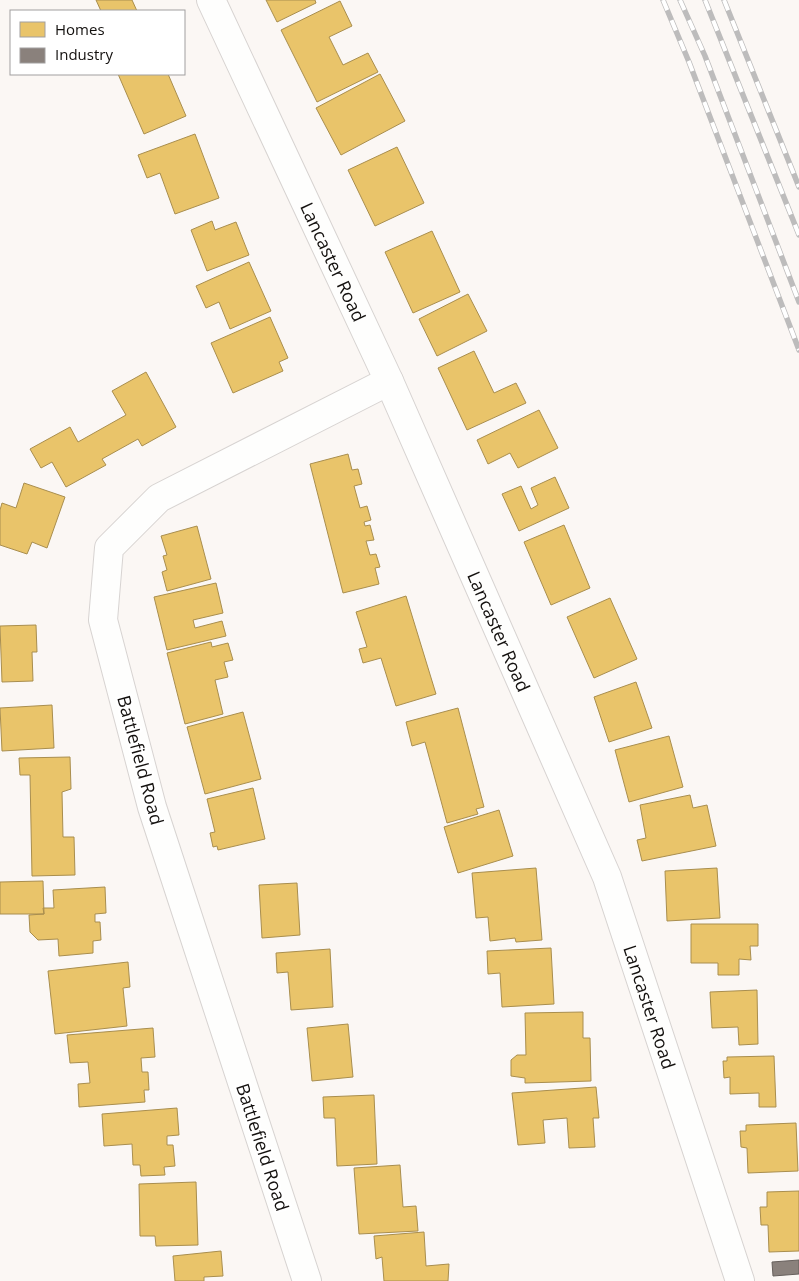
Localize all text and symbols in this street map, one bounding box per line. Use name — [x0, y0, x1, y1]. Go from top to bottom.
legend — [10, 10, 185, 75]
text: Homes — [55, 19, 105, 39]
text: Industry — [55, 44, 113, 64]
street label: Lancaster Road — [295, 198, 372, 325]
street label: Lancaster Road — [462, 567, 536, 695]
street label: Battlefield Road — [112, 693, 170, 827]
street label: Lancaster Road — [618, 942, 681, 1072]
street label: Battlefield Road — [231, 1080, 295, 1214]

